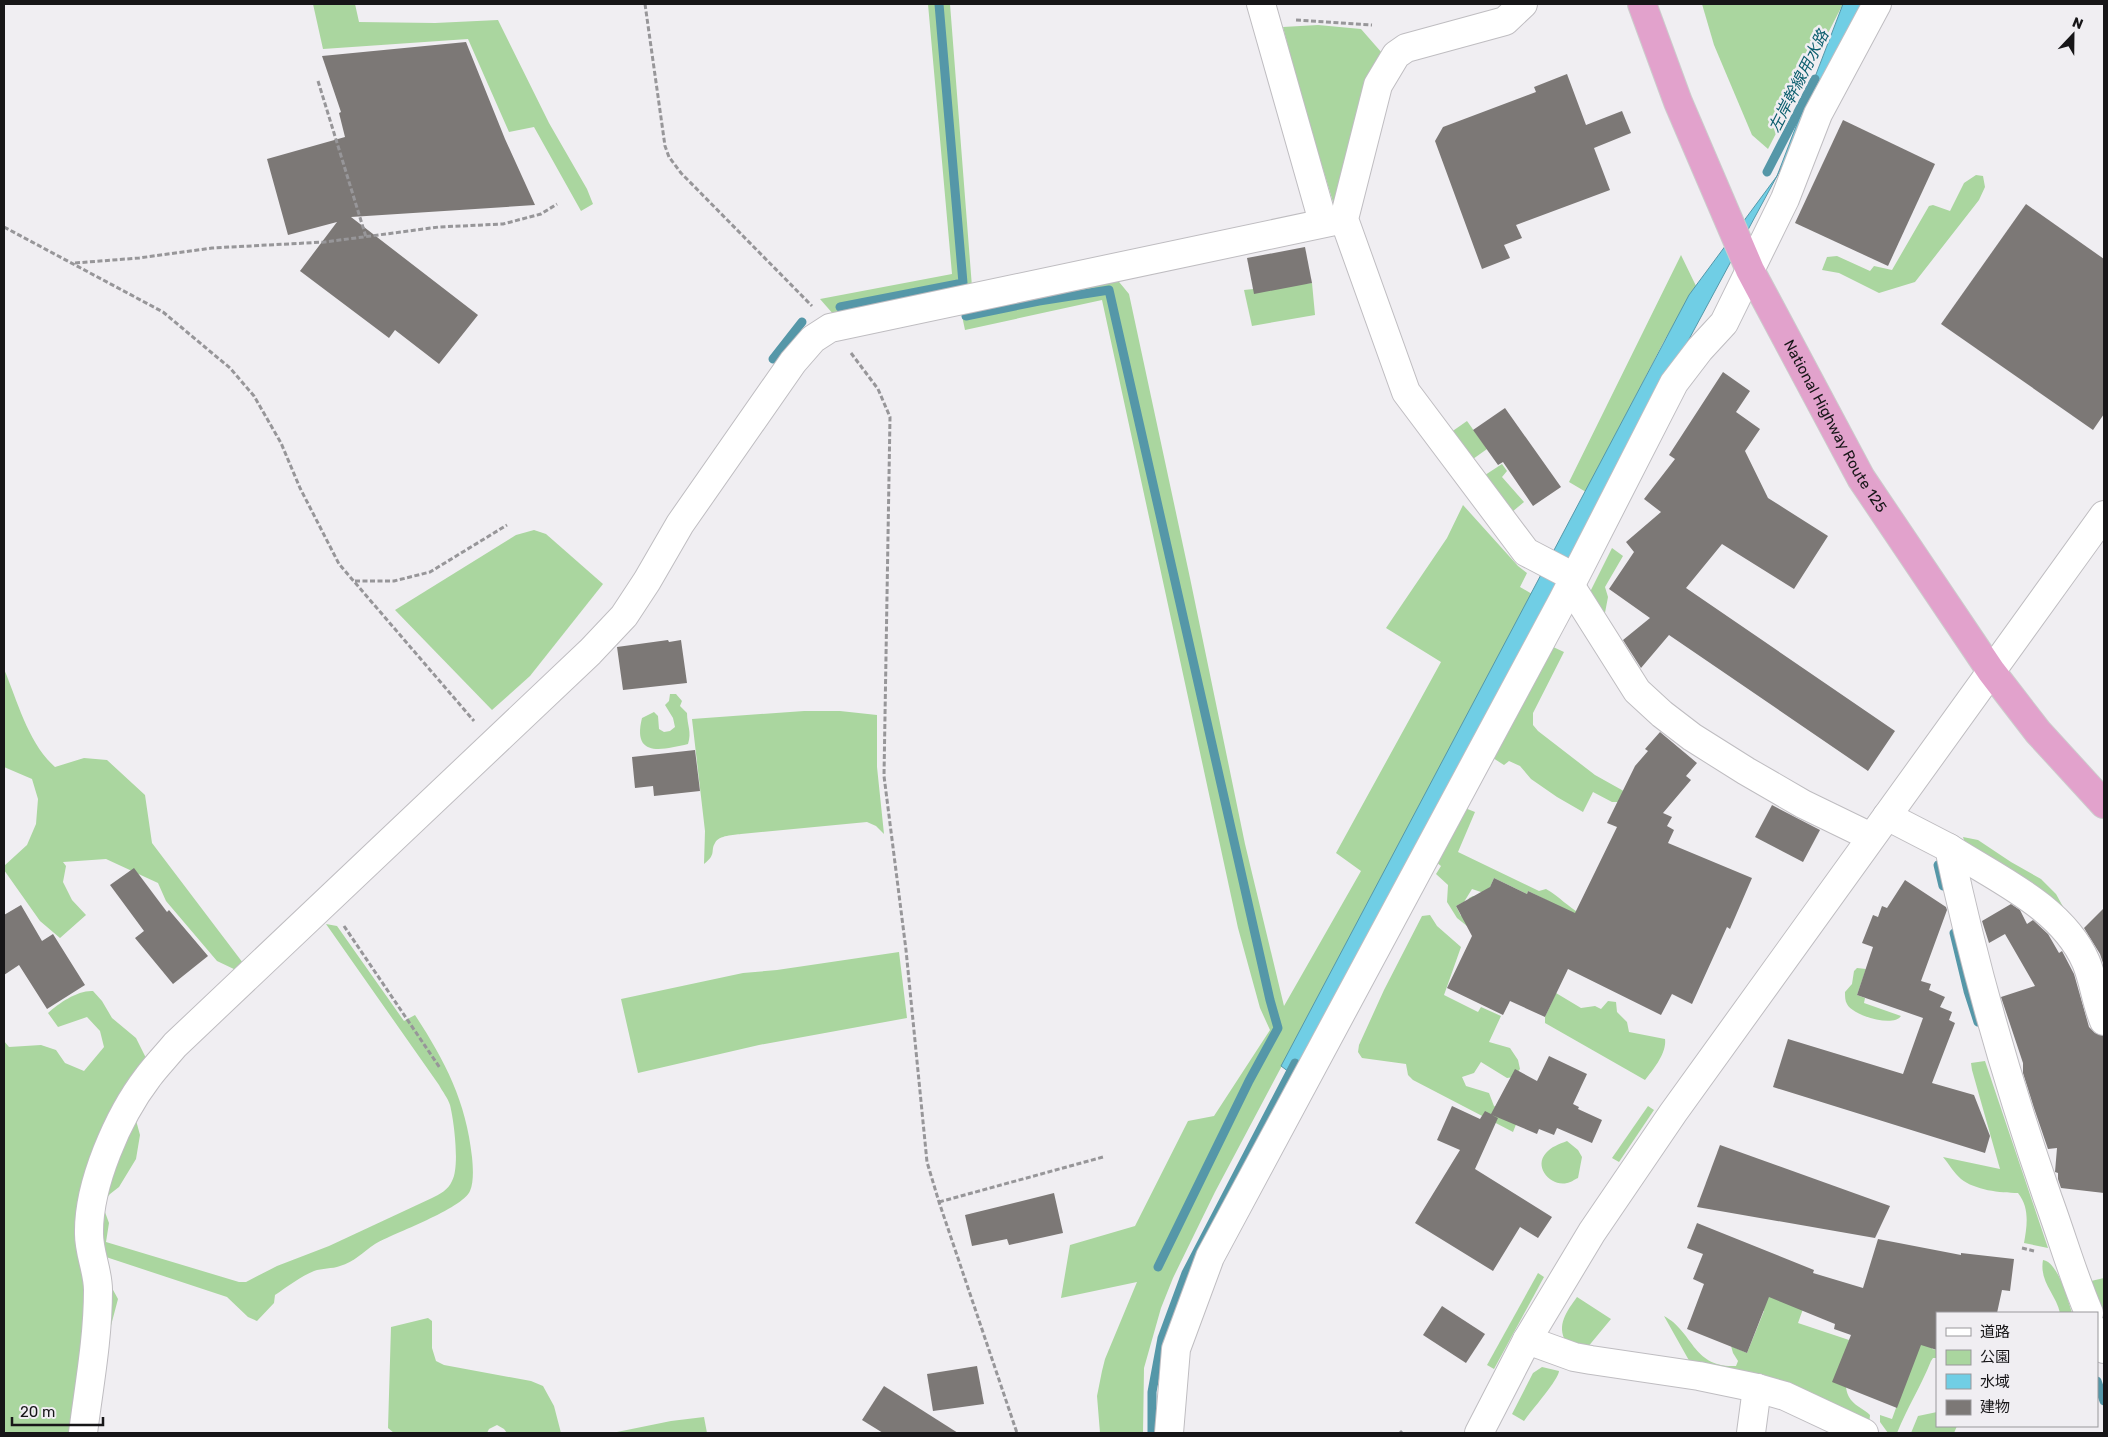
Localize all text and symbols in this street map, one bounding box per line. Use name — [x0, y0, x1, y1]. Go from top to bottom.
north arrow — [2048, 10, 2098, 60]
text: N — [2070, 14, 2086, 33]
water label: 左岸幹線用水路 — [1765, 25, 1833, 135]
street label: National Highway Route 125 — [1780, 337, 1891, 516]
legend — [1936, 1312, 2098, 1427]
text: 道路 — [1980, 1323, 2010, 1341]
text: 公園 — [1980, 1348, 2010, 1366]
text: 水域 — [1980, 1373, 2010, 1391]
scale bar — [12, 1394, 104, 1426]
text: 建物 — [1980, 1398, 2010, 1416]
text: 20 m — [20, 1403, 55, 1421]

